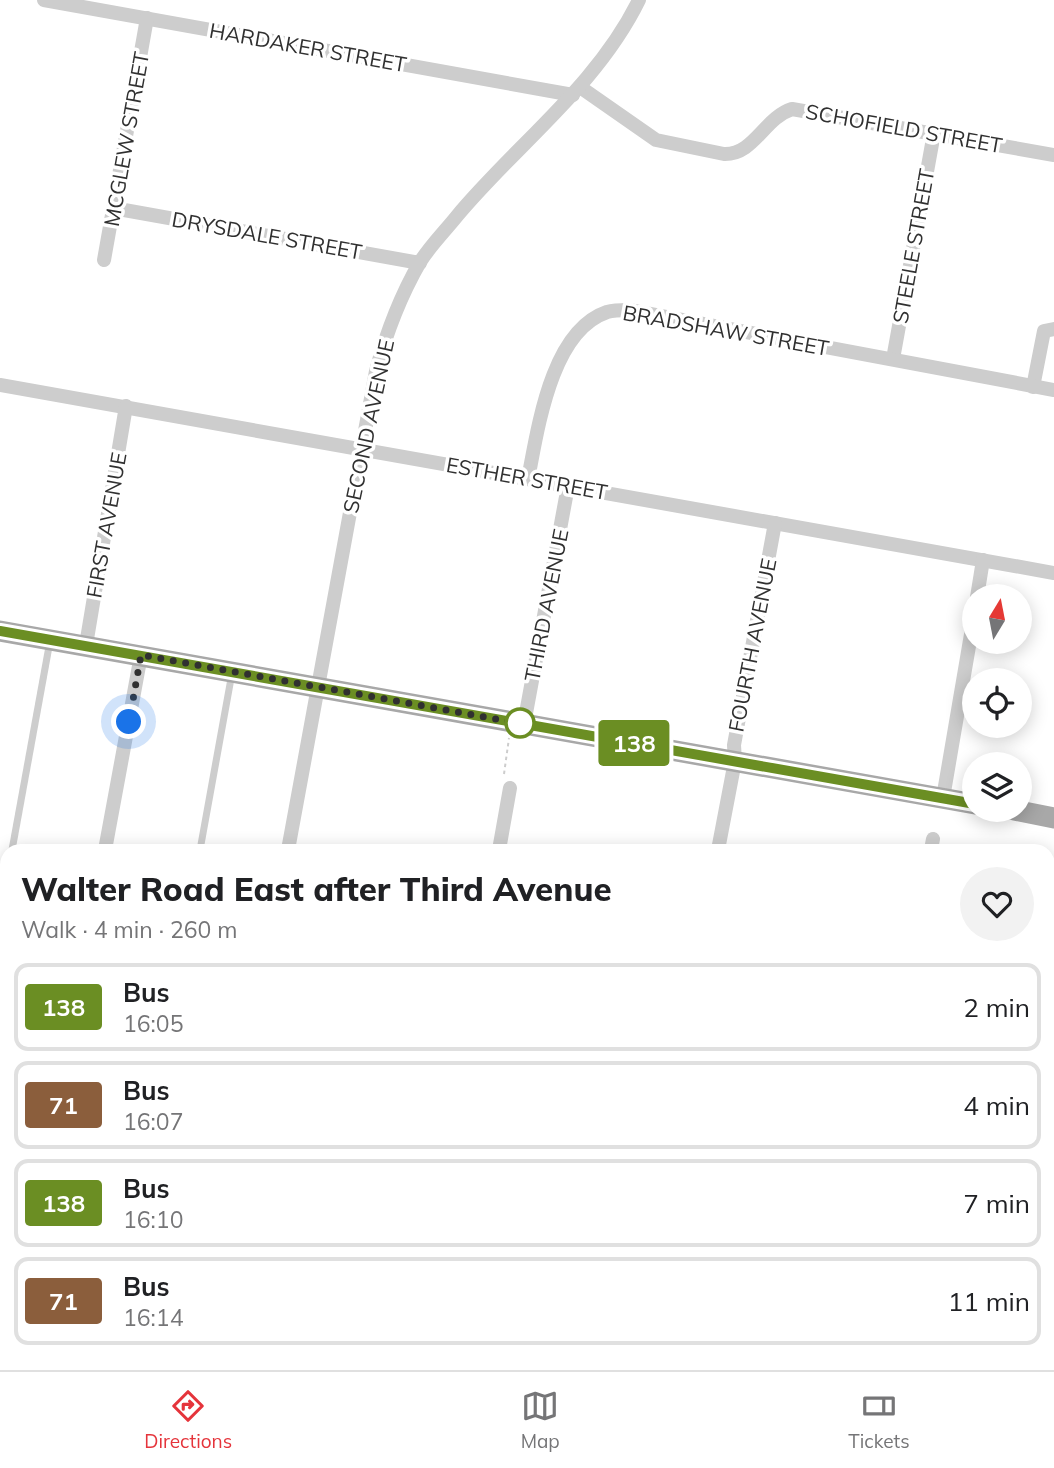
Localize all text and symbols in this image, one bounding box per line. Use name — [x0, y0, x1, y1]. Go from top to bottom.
street label: HARDAKER STREET — [207, 17, 409, 77]
street label: MCGLEW STREET — [98, 49, 154, 228]
street label: SCHOFIELD STREET — [804, 98, 1005, 158]
street label: STEELE STREET — [887, 166, 939, 325]
street label: DRYSDALE STREET — [170, 205, 364, 265]
street label: BRADSHAW STREET — [621, 299, 832, 361]
street label: SECOND AVENUE — [337, 337, 399, 515]
street label: FIRST AVENUE — [80, 450, 132, 600]
street label: ESTHER STREET — [444, 451, 610, 505]
street label: THIRD AVENUE — [518, 527, 574, 683]
street label: FOURTH AVENUE — [722, 556, 782, 734]
north arrow — [962, 584, 1032, 654]
map controls — [962, 584, 1032, 822]
button: locate — [962, 668, 1032, 738]
your location — [111, 704, 146, 739]
unlabelled marker — [505, 708, 535, 738]
line badge: 138 — [594, 720, 674, 766]
text: 138 — [612, 728, 656, 758]
button: layers — [962, 752, 1032, 822]
button: heart — [960, 867, 1034, 941]
text: Walter Road East after Third Avenue — [21, 868, 612, 909]
text: Walk · 4 min · 260 m — [21, 915, 238, 944]
text: Bus — [123, 976, 169, 1009]
text: 2 min — [963, 991, 1030, 1024]
text: 138 — [42, 992, 85, 1022]
text: 16:05 — [123, 1009, 183, 1038]
text: Bus — [123, 1074, 169, 1107]
text: 4 min — [963, 1089, 1030, 1122]
text: 71 — [49, 1090, 78, 1120]
text: 16:07 — [123, 1107, 183, 1136]
text: Bus — [123, 1172, 169, 1205]
text: 7 min — [963, 1187, 1030, 1220]
text: 138 — [42, 1188, 85, 1218]
text: 16:10 — [123, 1205, 183, 1234]
text: Bus — [123, 1270, 169, 1303]
text: 11 min — [948, 1285, 1030, 1318]
text: 71 — [49, 1286, 78, 1316]
text: 16:14 — [123, 1303, 183, 1332]
tab: Directions — [144, 1387, 232, 1453]
tab: Map — [521, 1387, 560, 1453]
tab: Tickets — [848, 1387, 910, 1453]

